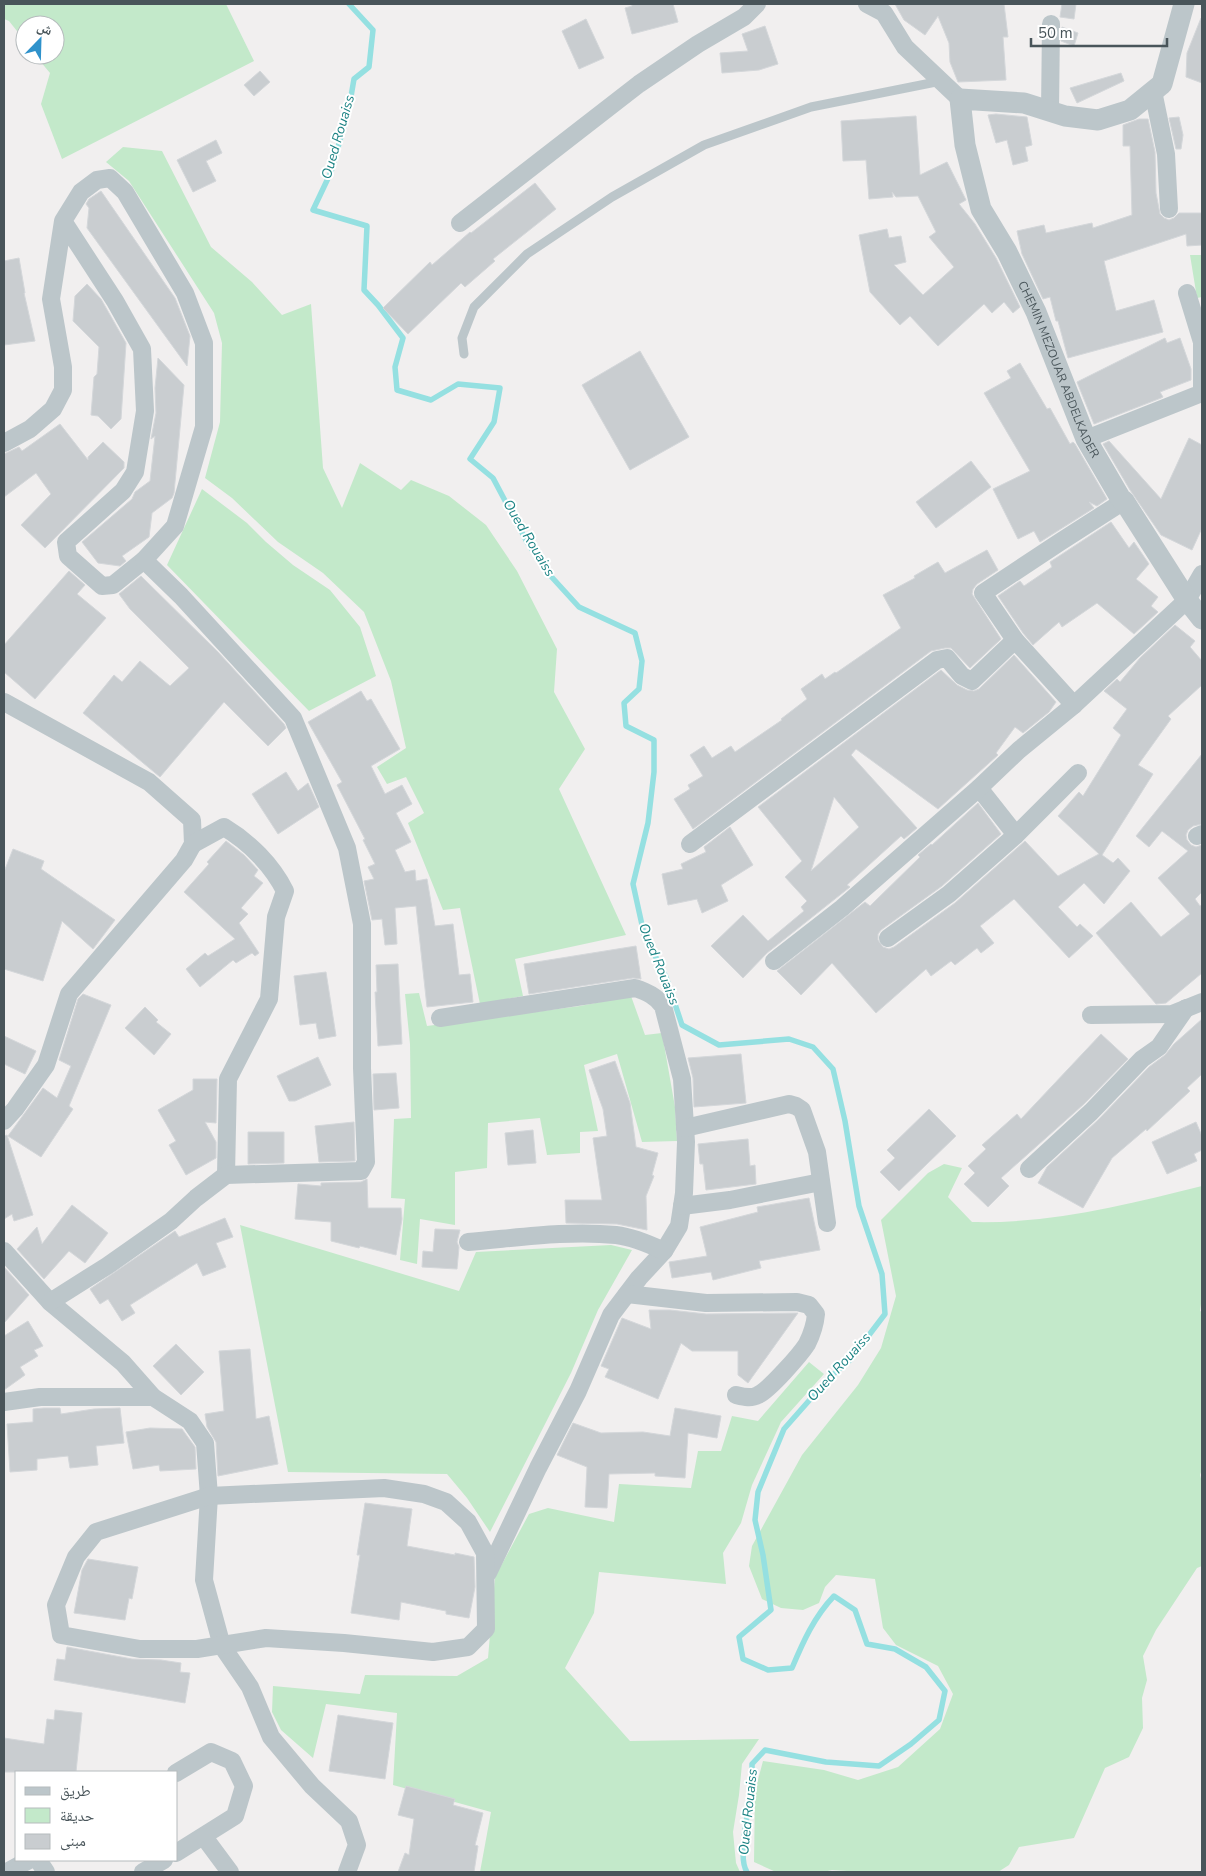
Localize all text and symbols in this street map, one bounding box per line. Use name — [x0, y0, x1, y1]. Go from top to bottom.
north arrow — [15, 15, 65, 65]
scale bar — [1031, 15, 1167, 47]
text: ش — [34, 17, 56, 40]
text: 50 m — [1038, 23, 1073, 43]
water label: Oued Rouaiss — [317, 92, 359, 181]
street label: CHEMIN MEZOUAR ABDELKADER — [1014, 278, 1103, 461]
water label: Oued Rouaiss — [499, 496, 560, 580]
water label: Oued Rouaiss — [634, 920, 684, 1008]
water label: Oued Rouaiss — [803, 1328, 875, 1406]
water label: Oued Rouaiss — [734, 1768, 762, 1856]
legend — [15, 1771, 178, 1861]
text: طريق — [60, 1781, 91, 1801]
text: حديقة — [60, 1806, 95, 1826]
text: مبنى — [60, 1831, 86, 1851]

